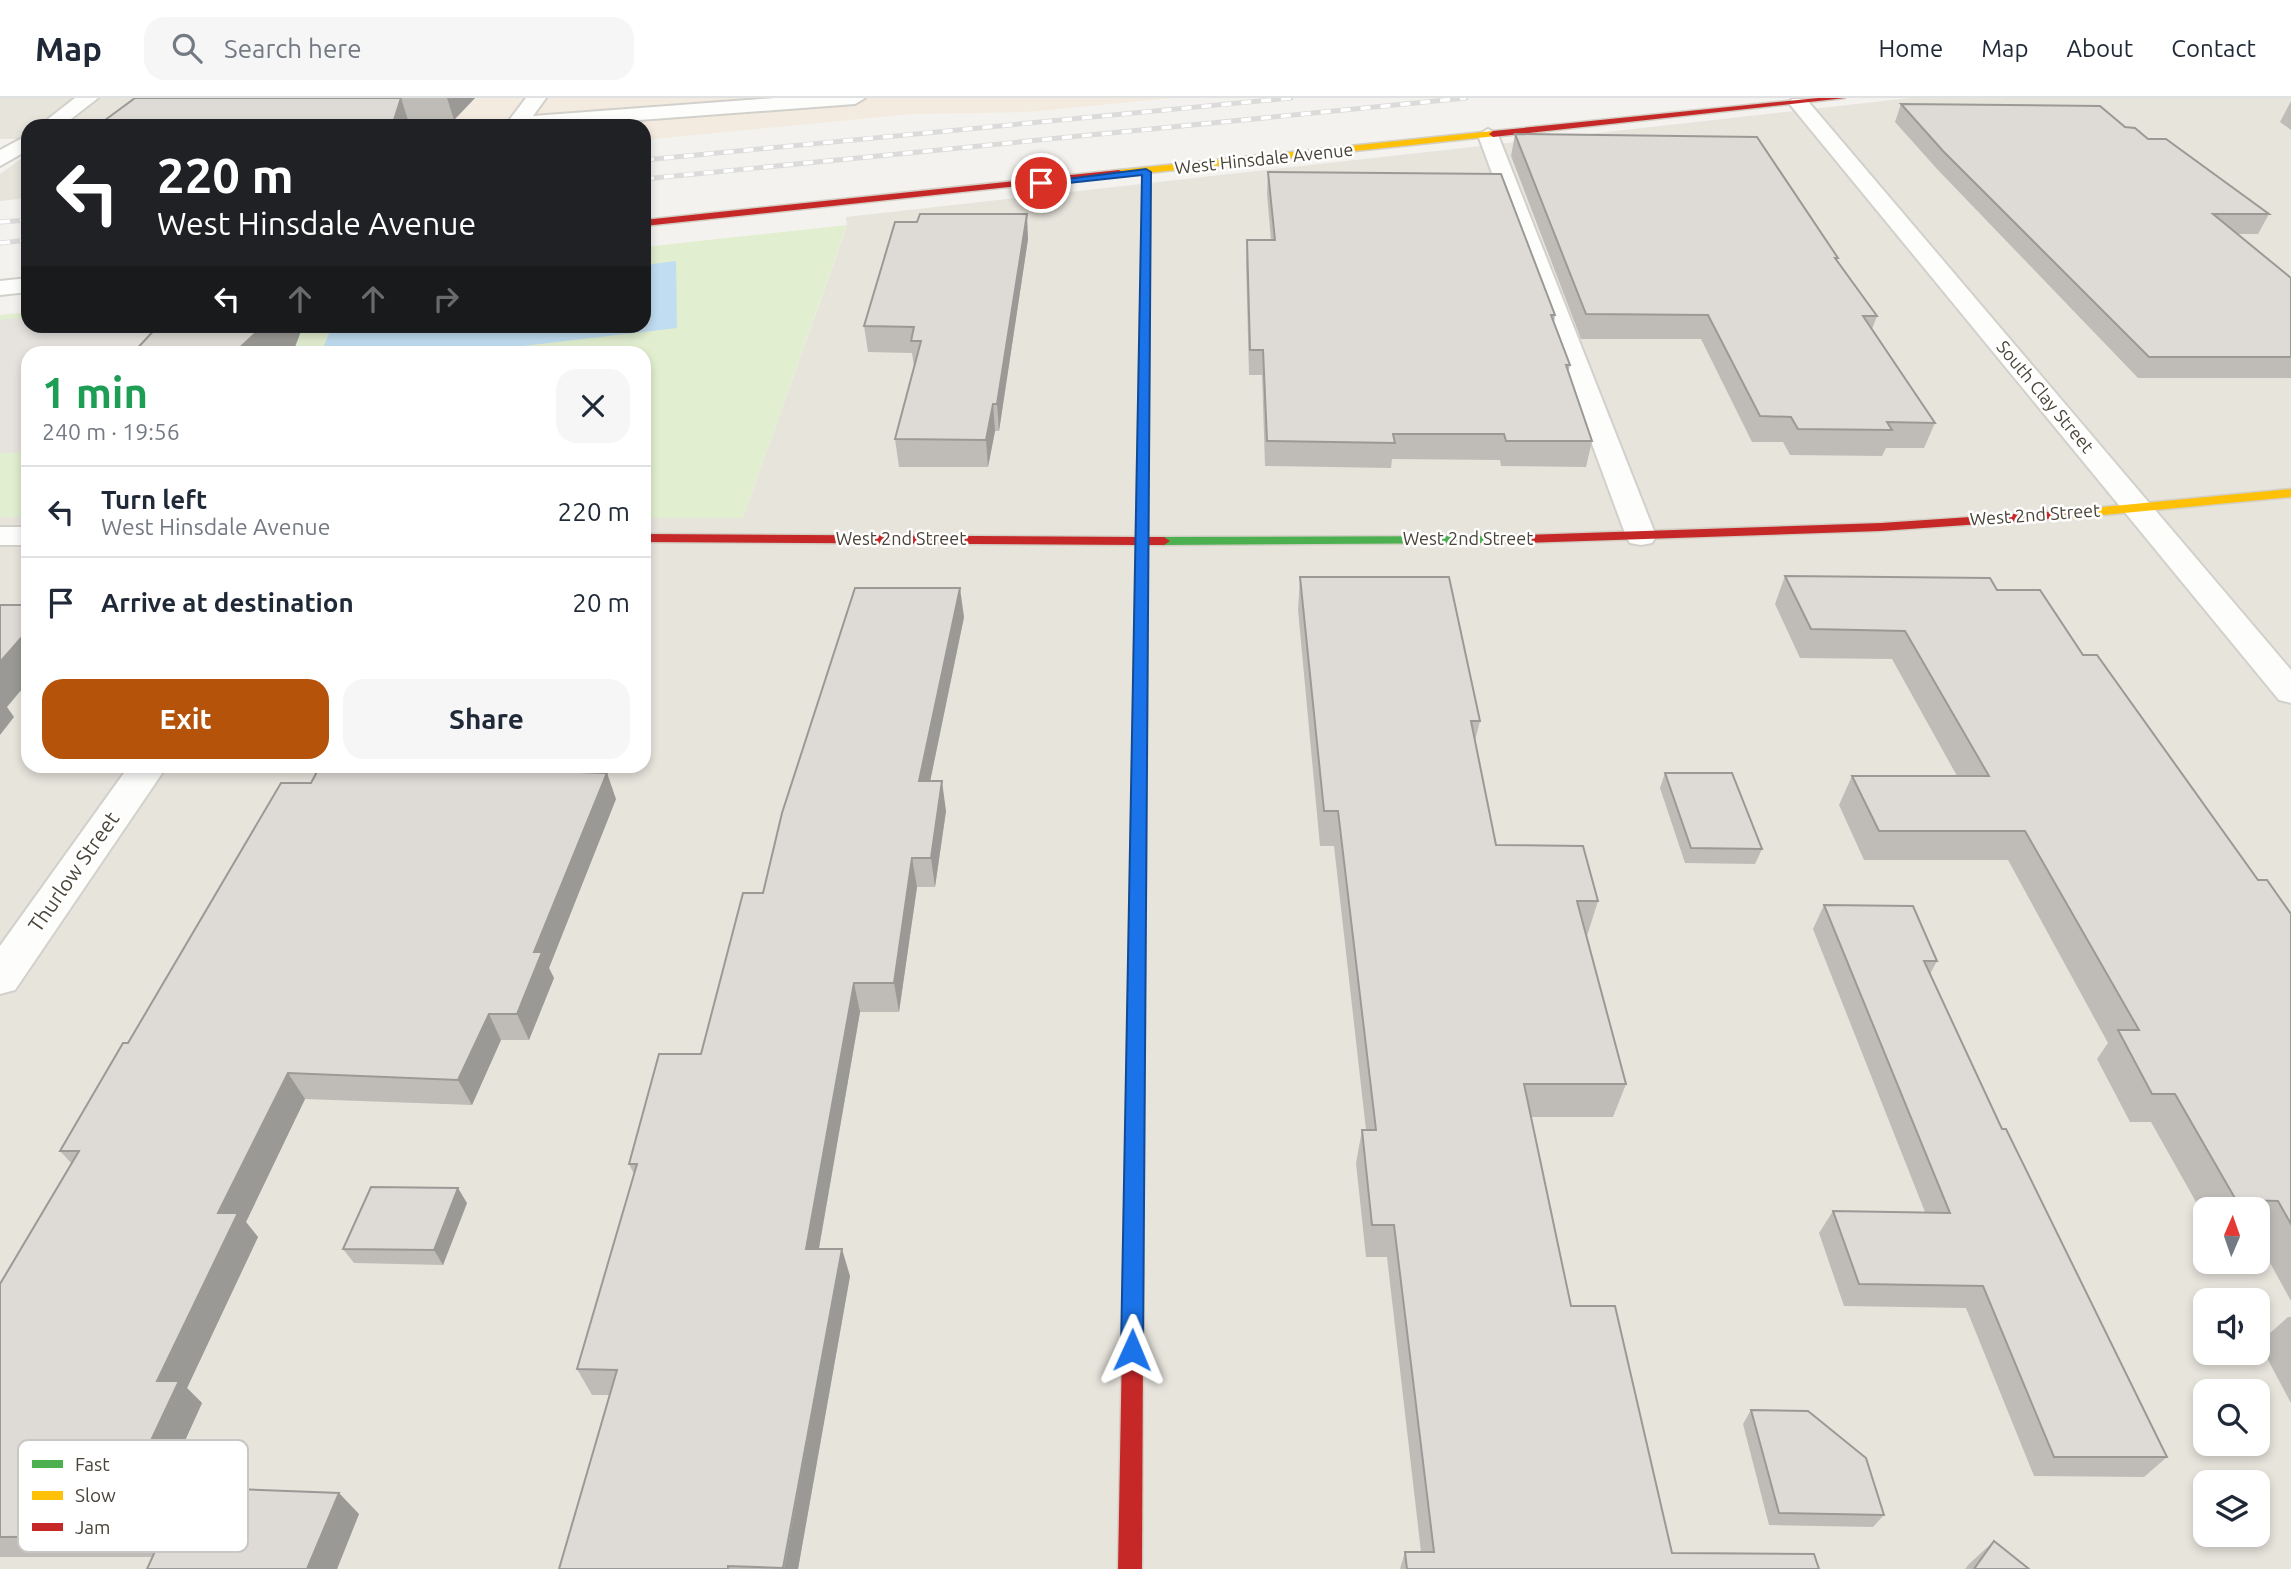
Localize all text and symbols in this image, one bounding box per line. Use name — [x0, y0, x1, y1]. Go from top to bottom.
search box — [144, 17, 634, 80]
icon: search — [168, 29, 206, 67]
text: Map — [35, 30, 102, 67]
text: Search here — [224, 34, 362, 63]
text: Home — [1878, 35, 1943, 62]
text: Map — [1981, 35, 2028, 62]
text: About — [2066, 35, 2133, 62]
text: Contact — [2171, 35, 2256, 62]
street label: West Hinsdale Avenue — [1174, 139, 1354, 177]
icon: left — [42, 147, 133, 238]
text: 220 m — [157, 147, 294, 202]
pin — [1011, 153, 1071, 213]
icon: arrive — [1022, 164, 1060, 202]
text: West Hinsdale Avenue — [157, 205, 476, 241]
icon: left — [208, 280, 246, 318]
icon: ahead — [281, 280, 319, 318]
icon: ahead — [354, 280, 392, 318]
icon: right — [427, 280, 465, 318]
street label: South Clay Street — [1993, 336, 2098, 456]
text: 1 min — [42, 369, 148, 416]
button: close — [556, 369, 630, 443]
text: 240 m · 19:56 — [42, 419, 180, 444]
text: Turn left — [101, 485, 207, 514]
icon: left — [42, 493, 80, 531]
text: 220 m — [558, 497, 630, 526]
street label: West 2nd Street — [1969, 499, 2101, 529]
text: West Hinsdale Avenue — [101, 514, 330, 539]
street label: West 2nd Street — [836, 528, 966, 548]
street label: West 2nd Street — [1403, 528, 1533, 548]
icon: arrive — [42, 584, 80, 622]
text: Arrive at destination — [101, 588, 354, 617]
text: 20 m — [572, 588, 630, 617]
button: Exit — [42, 679, 329, 759]
button: Share — [343, 679, 630, 759]
street label: Thurlow Street — [23, 807, 123, 936]
north arrow — [2193, 1197, 2270, 1274]
map controls — [2193, 1197, 2270, 1547]
button: sound — [2193, 1288, 2270, 1365]
position arrow — [1095, 1313, 1169, 1387]
button: search — [2193, 1379, 2270, 1456]
legend — [18, 1440, 248, 1552]
text: Fast — [75, 1453, 110, 1475]
button: layers — [2193, 1470, 2270, 1547]
text: Slow — [75, 1484, 116, 1506]
text: Jam — [75, 1516, 111, 1538]

